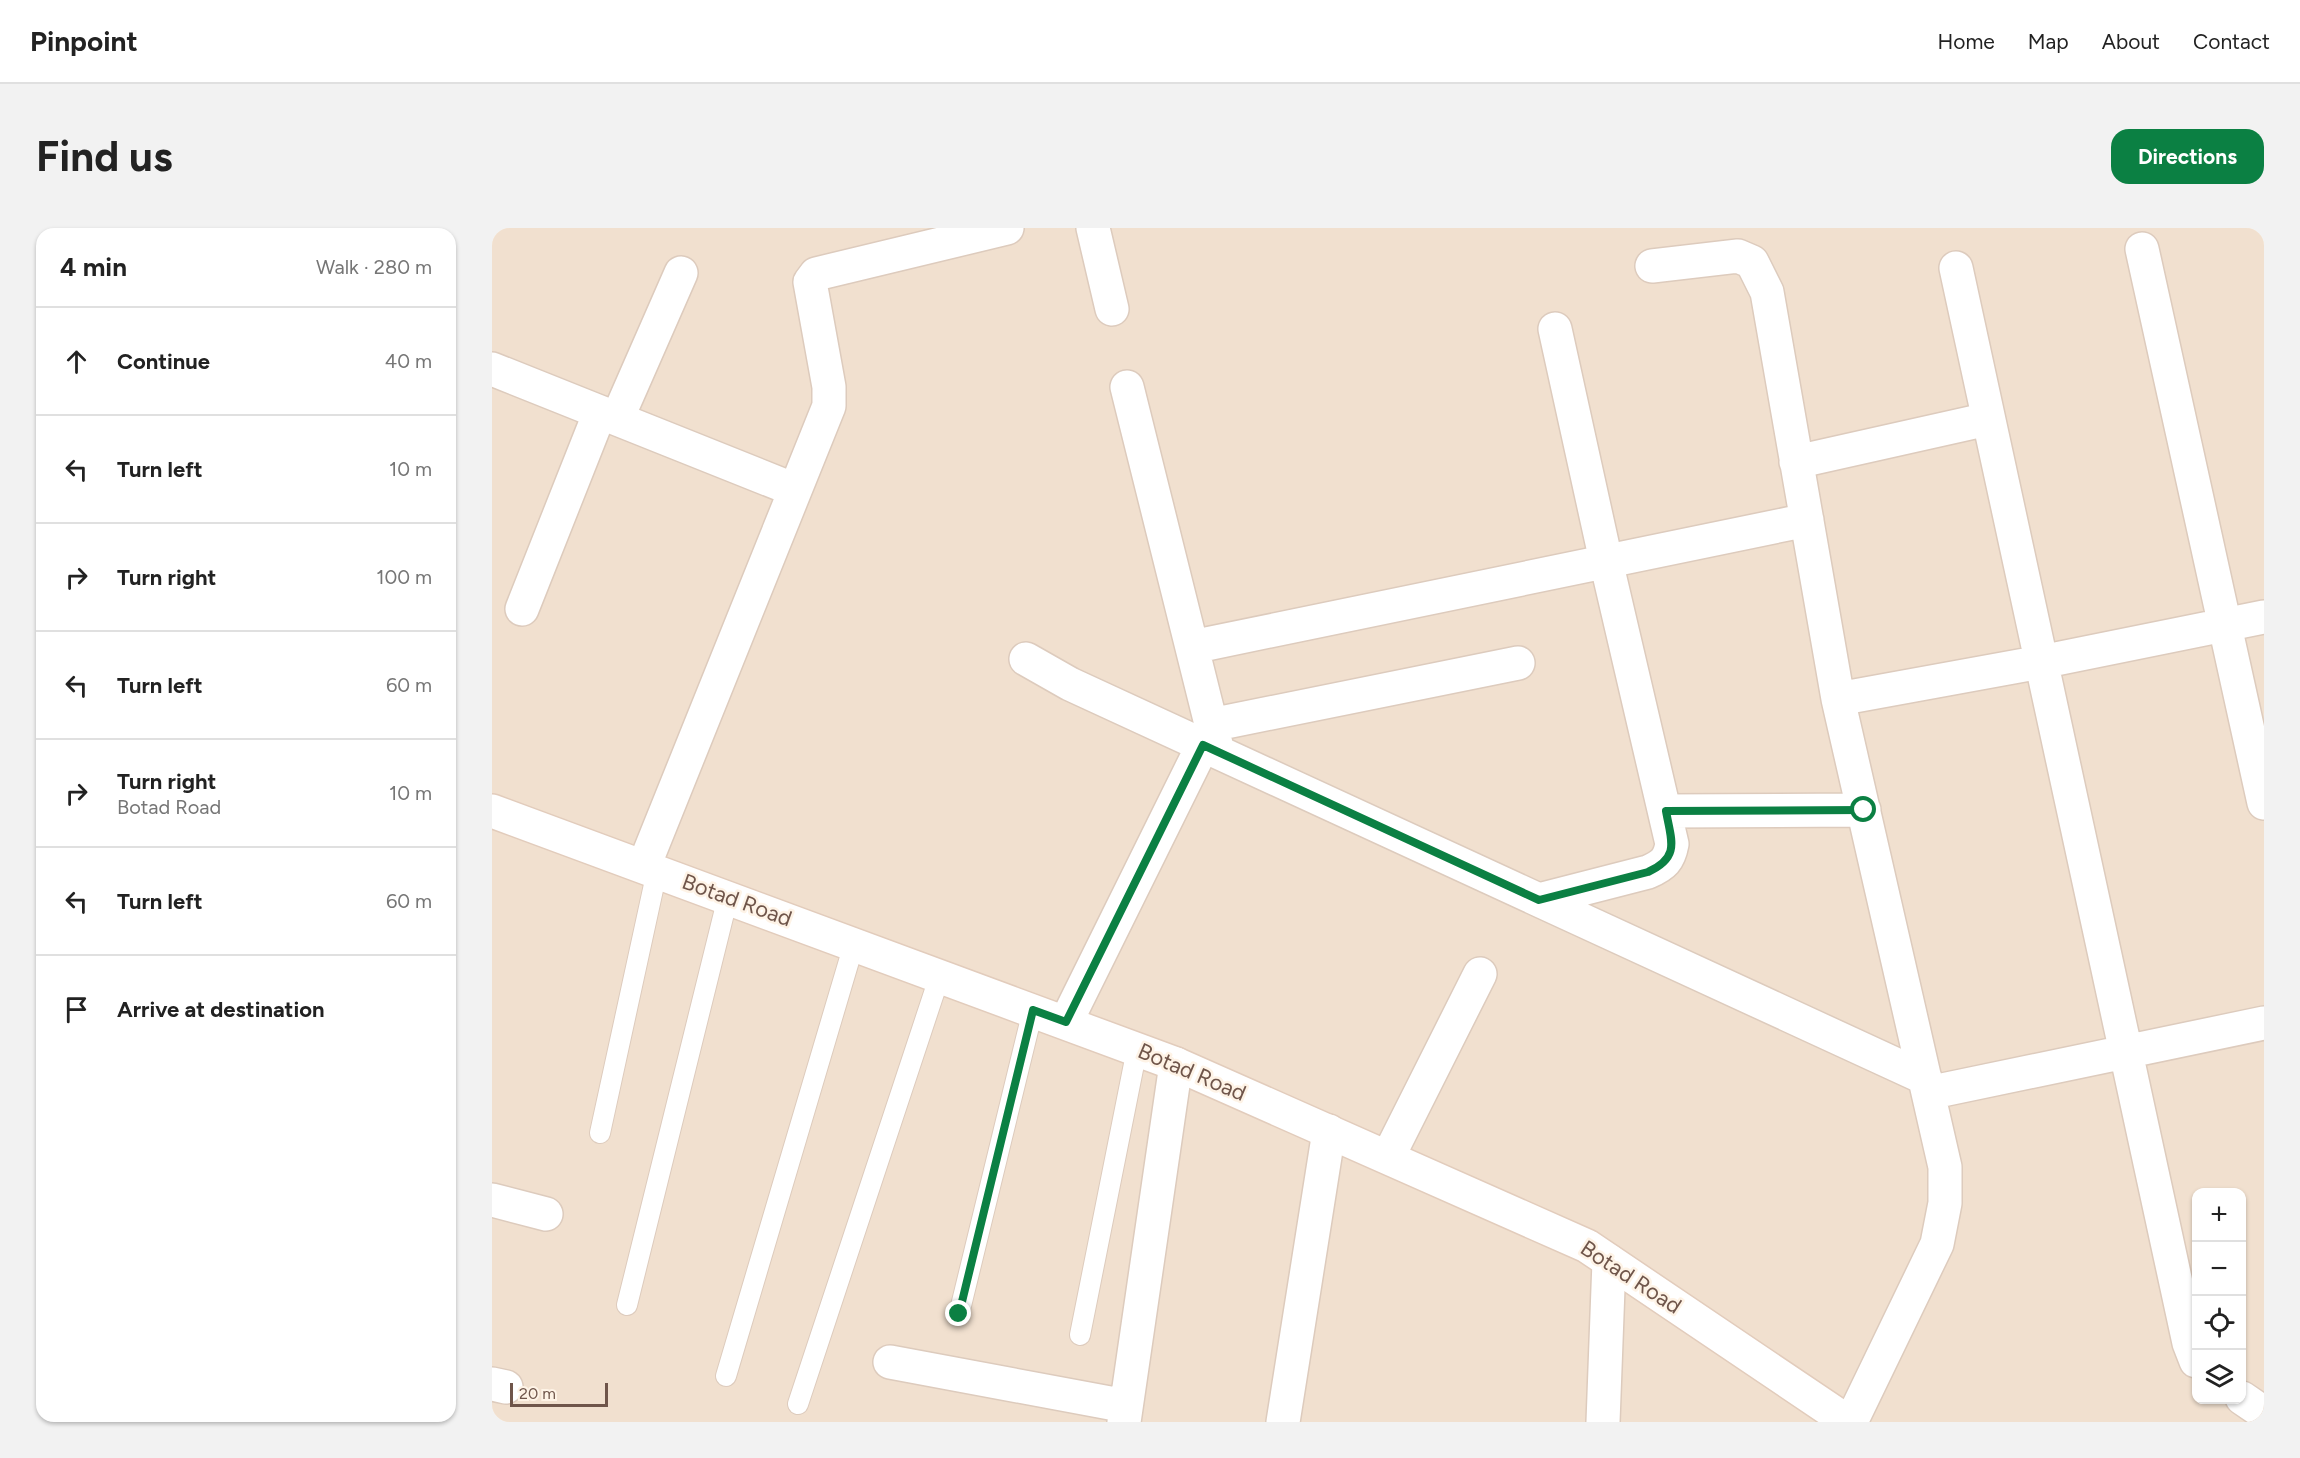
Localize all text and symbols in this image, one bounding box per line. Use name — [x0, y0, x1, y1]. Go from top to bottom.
text: Pinpoint — [30, 24, 138, 58]
text: Home — [1938, 29, 1995, 54]
text: Map — [2028, 29, 2069, 54]
text: About — [2102, 29, 2160, 54]
text: Contact — [2193, 29, 2270, 54]
button: Directions — [2111, 129, 2264, 184]
text: Find us — [36, 131, 173, 182]
text: 4 min — [60, 251, 127, 283]
text: Walk · 280 m — [316, 255, 432, 279]
icon: ahead — [60, 345, 93, 378]
text: Continue — [117, 348, 210, 375]
text: 40 m — [385, 349, 432, 373]
icon: left — [60, 453, 93, 486]
text: Turn left — [117, 456, 203, 483]
text: 10 m — [389, 457, 432, 481]
icon: right — [60, 561, 93, 594]
text: Turn right — [117, 564, 216, 591]
text: 100 m — [376, 565, 432, 589]
icon: left — [60, 669, 93, 702]
text: Turn left — [117, 672, 203, 699]
text: 60 m — [386, 673, 432, 697]
text: Turn right — [117, 768, 216, 795]
icon: right — [60, 777, 93, 810]
text: 10 m — [389, 781, 432, 805]
text: Botad Road — [117, 795, 221, 819]
route start — [1850, 796, 1876, 822]
street label: Botad Road — [679, 868, 795, 932]
icon: left — [60, 885, 93, 918]
text: Turn left — [117, 888, 203, 915]
text: 60 m — [386, 889, 432, 913]
icon: arrive — [60, 993, 93, 1026]
text: Arrive at destination — [117, 996, 325, 1023]
street label: Botad Road — [1134, 1037, 1250, 1107]
map controls — [2192, 1188, 2246, 1404]
button: + — [2192, 1188, 2246, 1242]
street label: Botad Road — [1576, 1234, 1686, 1320]
button: − — [2192, 1242, 2246, 1296]
button: locate — [2192, 1296, 2246, 1350]
route end — [945, 1300, 971, 1326]
button: layers — [2192, 1350, 2246, 1404]
scale bar — [510, 1380, 608, 1408]
text: 20 m — [519, 1384, 556, 1403]

